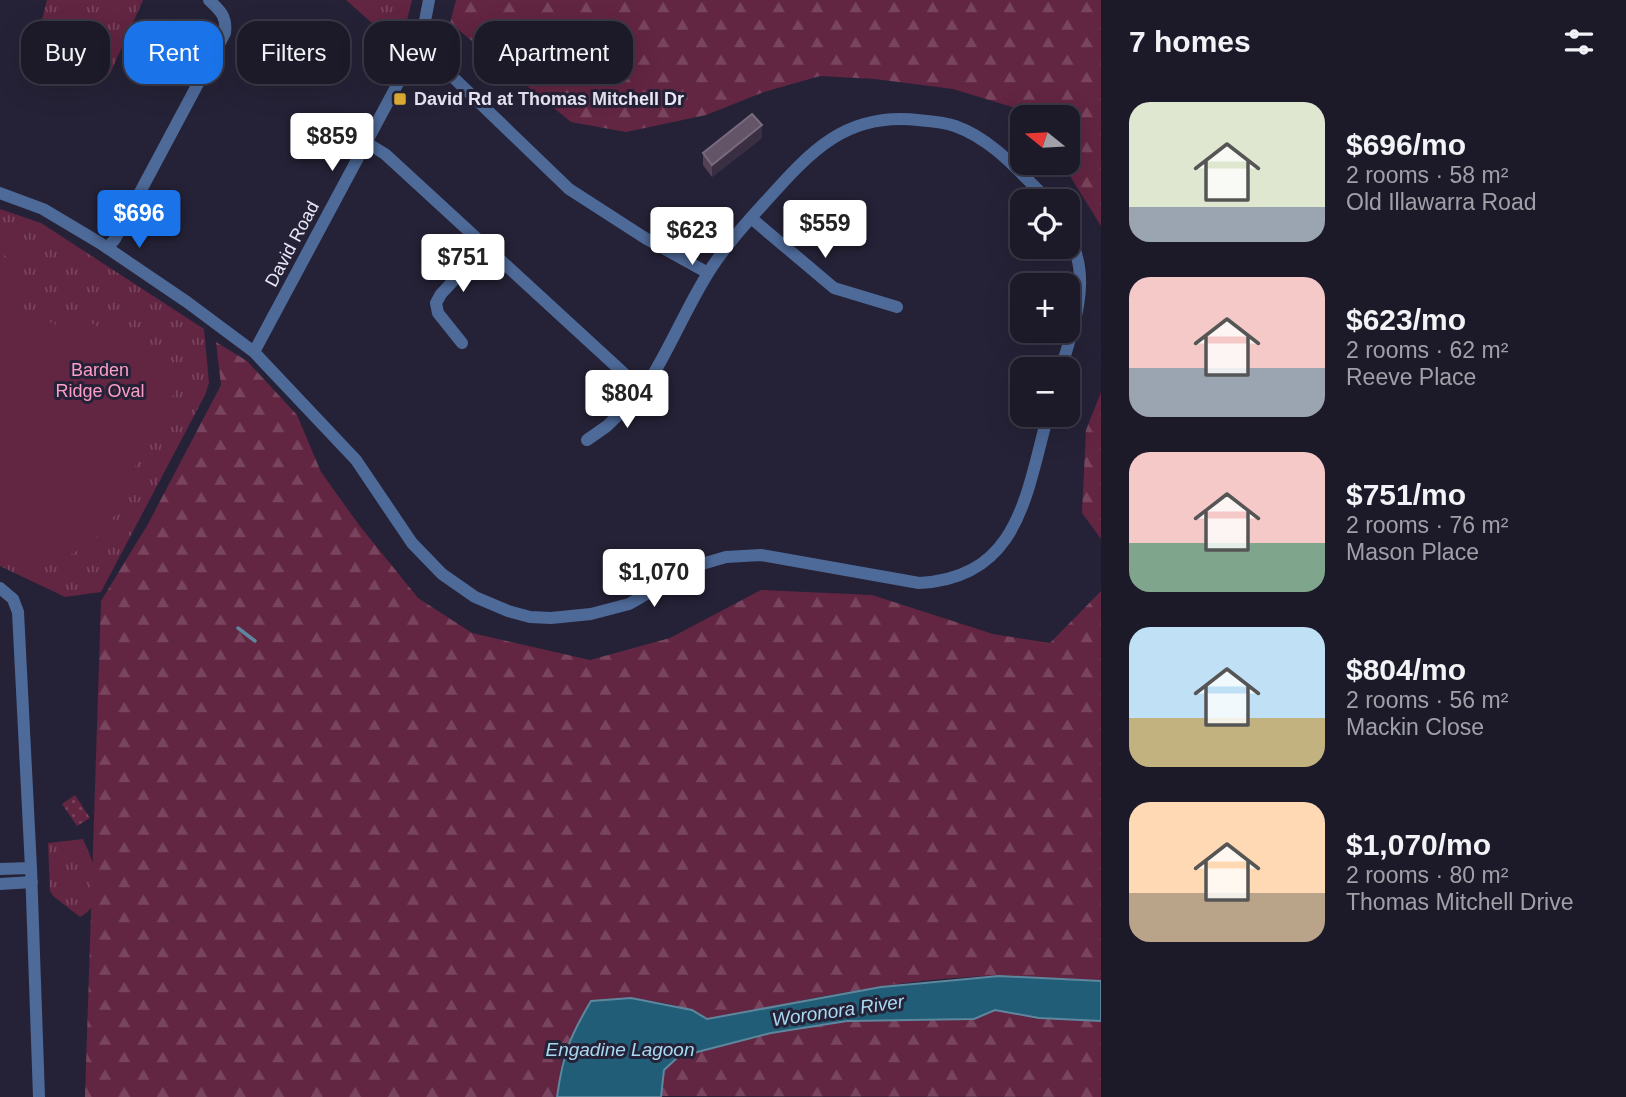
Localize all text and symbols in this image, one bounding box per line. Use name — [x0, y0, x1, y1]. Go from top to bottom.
chip: Buy — [21, 21, 110, 84]
chip: Rent — [124, 21, 223, 84]
chip: Filters — [237, 21, 350, 84]
chip: New — [364, 21, 460, 84]
chip: Apartment — [474, 21, 633, 84]
icon: filters — [1560, 23, 1598, 61]
text: 7 homes — [1129, 25, 1251, 58]
place label: David Rd at Thomas Mitchell Dr — [414, 89, 684, 109]
marker: David Rd at Thomas Mitchell Dr — [392, 91, 408, 107]
north arrow — [1010, 105, 1080, 175]
map controls — [1010, 105, 1080, 427]
pin: $859 — [291, 114, 373, 173]
text: $859 — [306, 123, 358, 149]
text: $696/mo — [1346, 128, 1466, 161]
icon: home — [1185, 130, 1269, 214]
text: 2 rooms · 58 m² — [1346, 162, 1508, 188]
button: locate — [1010, 189, 1080, 259]
text: Old Illawarra Road — [1346, 189, 1536, 215]
pin: $696 — [98, 190, 180, 250]
street label: David Road — [261, 198, 323, 290]
text: $696 — [113, 200, 165, 226]
pin: $559 — [784, 201, 866, 260]
pin: $623 — [651, 208, 733, 267]
text: $559 — [799, 210, 851, 236]
text: $623 — [666, 217, 718, 243]
pin: $751 — [422, 234, 504, 294]
text: $751 — [437, 244, 489, 270]
button: + — [1010, 273, 1080, 343]
text: $623/mo — [1346, 303, 1466, 336]
icon: home — [1185, 305, 1269, 389]
text: 2 rooms · 62 m² — [1346, 337, 1508, 363]
button: − — [1010, 357, 1080, 427]
park label: Barden Ridge Oval — [55, 360, 145, 401]
text: Reeve Place — [1346, 364, 1476, 390]
pin: $804 — [586, 370, 668, 430]
text: $804 — [601, 380, 653, 406]
text: $751/mo — [1346, 478, 1466, 511]
icon: home — [1185, 480, 1269, 564]
text: 2 rooms · 76 m² — [1346, 512, 1508, 538]
text: Mason Place — [1346, 539, 1479, 565]
pin: $1,070 — [597, 550, 711, 609]
text: $1,070 — [619, 559, 689, 585]
text: $804/mo — [1346, 653, 1466, 686]
icon: home — [1185, 655, 1269, 739]
text: 2 rooms · 56 m² — [1346, 687, 1508, 713]
text: Mackin Close — [1346, 714, 1484, 740]
text: $1,070/mo — [1346, 828, 1491, 861]
icon: home — [1185, 830, 1269, 914]
text: 2 rooms · 80 m² — [1346, 862, 1508, 888]
text: Thomas Mitchell Drive — [1346, 889, 1574, 915]
water label: Woronora River — [771, 991, 906, 1030]
water label: Engadine Lagoon — [546, 1039, 694, 1060]

